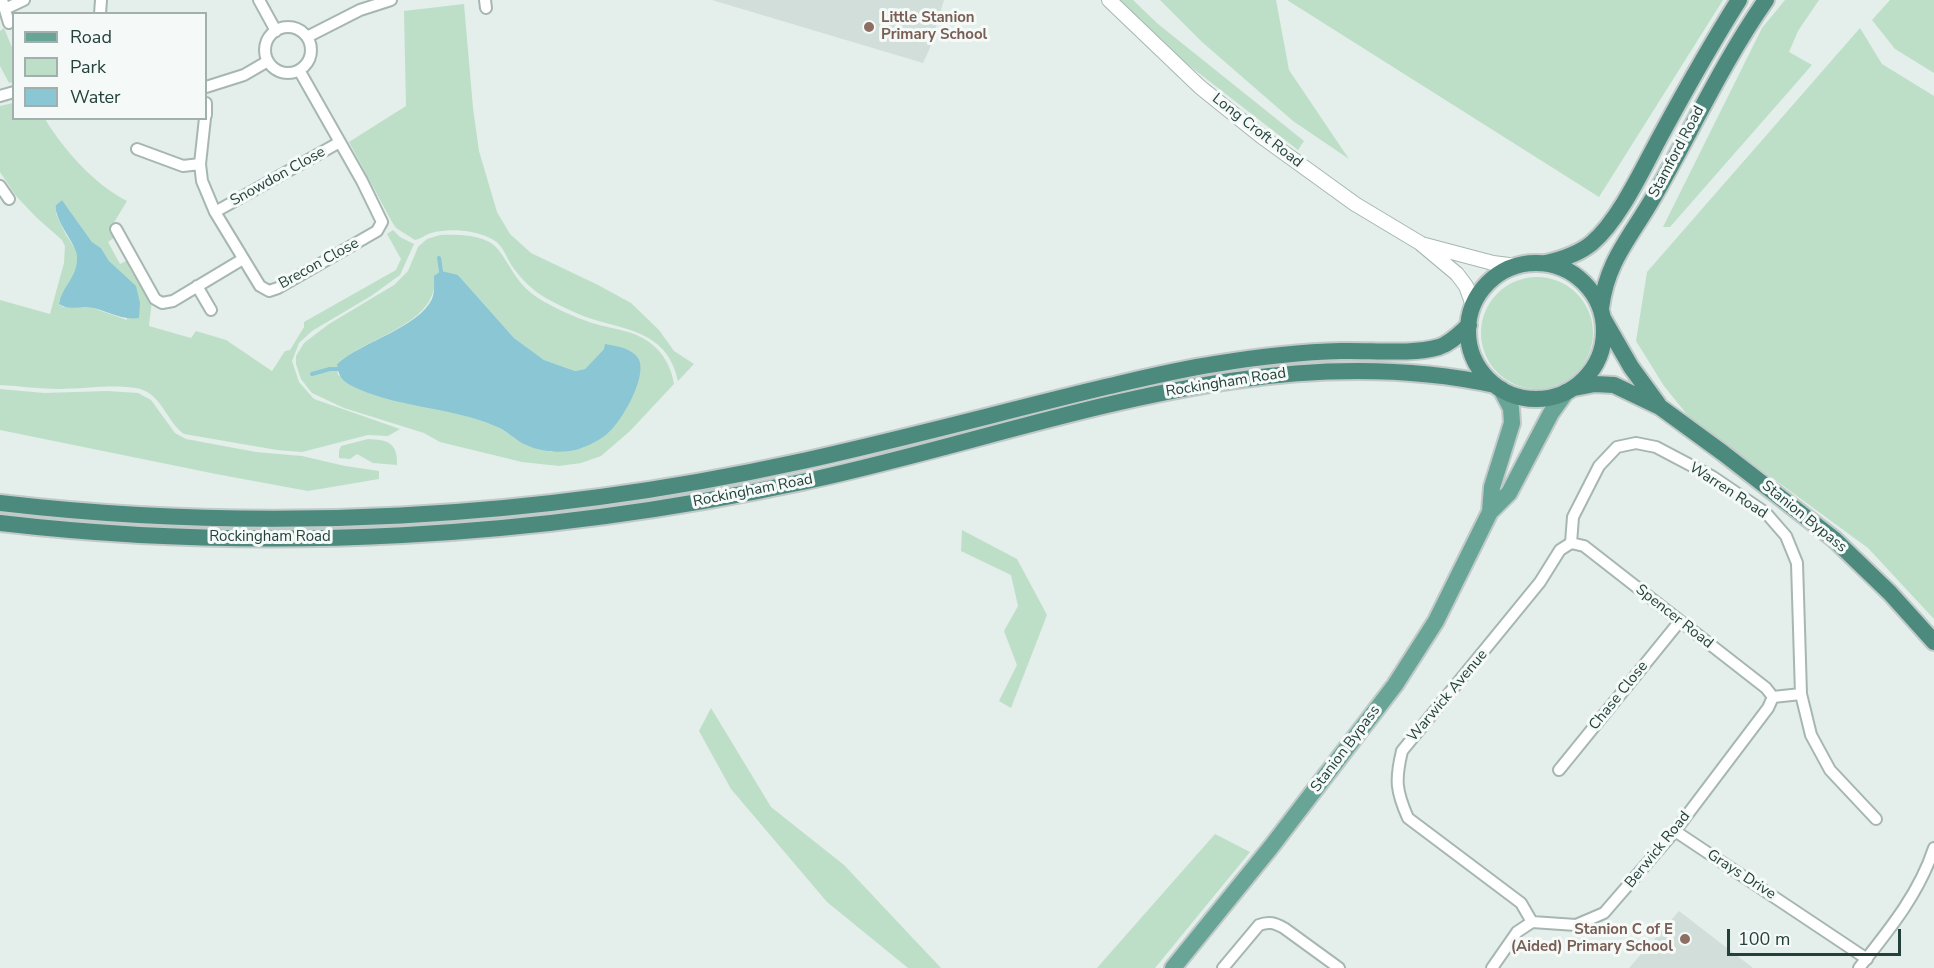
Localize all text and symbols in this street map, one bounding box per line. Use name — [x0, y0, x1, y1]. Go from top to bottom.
place label: Little Stanion Primary School — [881, 9, 987, 44]
legend — [12, 12, 207, 120]
marker: Little Stanion Primary School — [862, 20, 876, 34]
text: Road — [70, 25, 112, 49]
text: Park — [70, 55, 106, 79]
text: Water — [70, 85, 121, 109]
street label: Long Croft Road — [1208, 90, 1306, 172]
street label: Stamford Road — [1645, 103, 1709, 201]
street label: Snowdon Close — [227, 143, 329, 211]
street label: Brecon Close — [276, 235, 362, 293]
street label: Rockingham Road — [1165, 365, 1287, 401]
street label: Warren Road — [1686, 459, 1770, 523]
street label: Rockingham Road — [692, 471, 814, 511]
street label: Stanion Bypass — [1758, 477, 1850, 557]
street label: Rockingham Road — [209, 528, 331, 546]
street label: Spencer Road — [1632, 581, 1716, 653]
street label: Warwick Avenue — [1404, 646, 1492, 746]
street label: Chase Close — [1586, 658, 1652, 734]
street label: Stanion Bypass — [1307, 702, 1385, 796]
street label: Berwick Road — [1622, 808, 1694, 892]
street label: Grays Drive — [1703, 846, 1779, 904]
scale bar — [1730, 917, 1904, 955]
place label: Stanion C of E (Aided) Primary School — [1511, 921, 1673, 956]
text: 100 m — [1738, 927, 1790, 951]
marker: Stanion C of E (Aided) Primary School — [1678, 932, 1692, 946]

